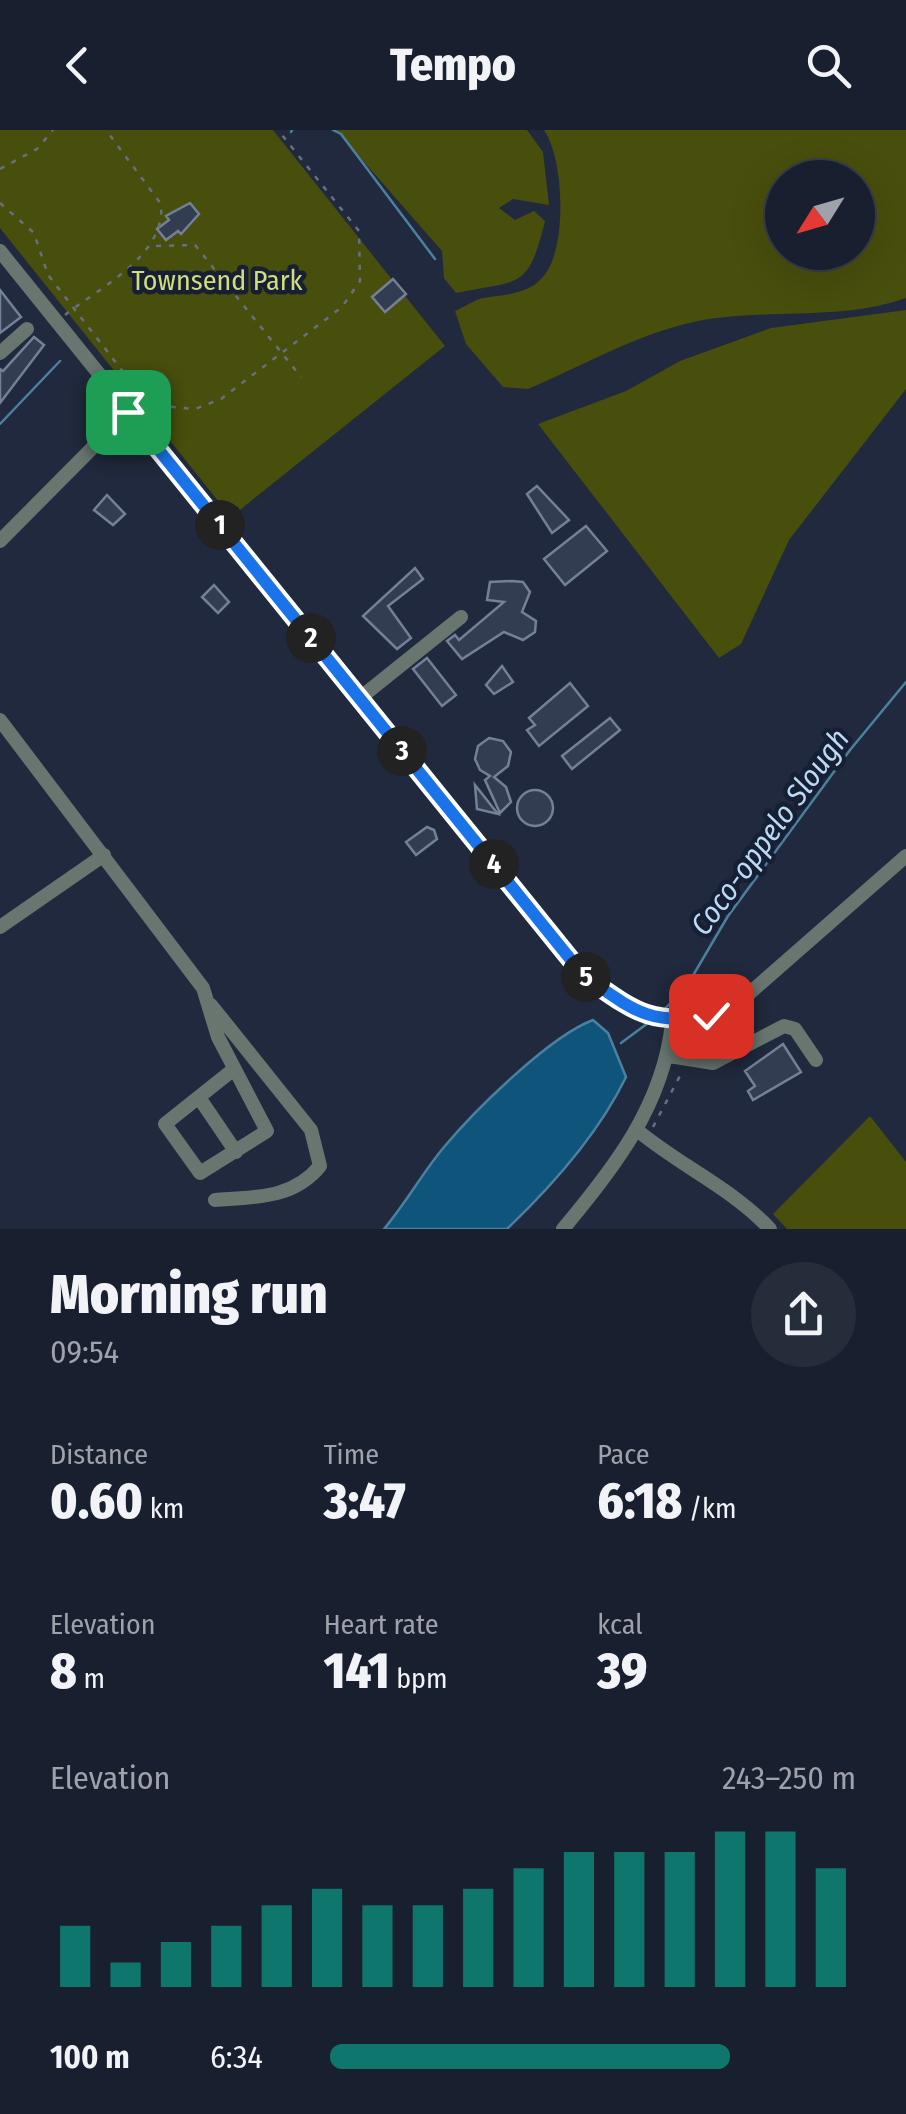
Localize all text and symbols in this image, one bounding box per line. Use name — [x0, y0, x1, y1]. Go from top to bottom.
icon: back — [50, 38, 105, 93]
text: Tempo — [390, 38, 516, 92]
icon: search — [801, 38, 856, 93]
north arrow — [765, 160, 875, 270]
map controls — [765, 160, 875, 270]
park label: Townsend Park — [131, 264, 304, 297]
pin — [86, 370, 171, 455]
icon: arrive — [101, 385, 156, 440]
pin: 1 — [195, 500, 245, 550]
text: 1 — [214, 508, 226, 541]
pin: 2 — [286, 613, 336, 663]
text: 2 — [305, 621, 317, 654]
water label: Coco-oppelo Slough — [683, 722, 857, 942]
pin: 3 — [377, 726, 427, 776]
text: 3 — [395, 734, 409, 767]
pin: 4 — [469, 839, 519, 889]
text: 4 — [487, 847, 501, 880]
pin: 5 — [561, 952, 611, 1002]
text: 5 — [579, 960, 593, 993]
pin — [669, 974, 754, 1059]
icon: check — [684, 989, 739, 1044]
text: Morning run — [50, 1262, 328, 1328]
button: share — [751, 1262, 856, 1367]
text: 09:54 — [50, 1333, 119, 1371]
text: Distance — [50, 1438, 148, 1471]
text: Time — [324, 1438, 379, 1471]
text: Pace — [597, 1438, 650, 1471]
text: 0.60 — [50, 1471, 143, 1531]
text: 3:47 — [324, 1471, 406, 1531]
text: 6:18 — [597, 1471, 682, 1531]
text: km — [143, 1492, 184, 1525]
text: /km — [682, 1492, 737, 1525]
text: Elevation — [50, 1608, 155, 1641]
text: Heart rate — [324, 1608, 439, 1641]
text: kcal — [597, 1608, 643, 1641]
text: 8 — [50, 1641, 77, 1701]
text: 141 — [324, 1641, 390, 1701]
text: 39 — [597, 1641, 647, 1701]
text: m — [77, 1662, 105, 1695]
text: bpm — [390, 1662, 448, 1695]
text: Elevation — [50, 1759, 170, 1797]
text: 243–250 m — [722, 1759, 856, 1797]
text: 100 m — [50, 2038, 130, 2076]
text: 6:34 — [210, 2038, 263, 2076]

